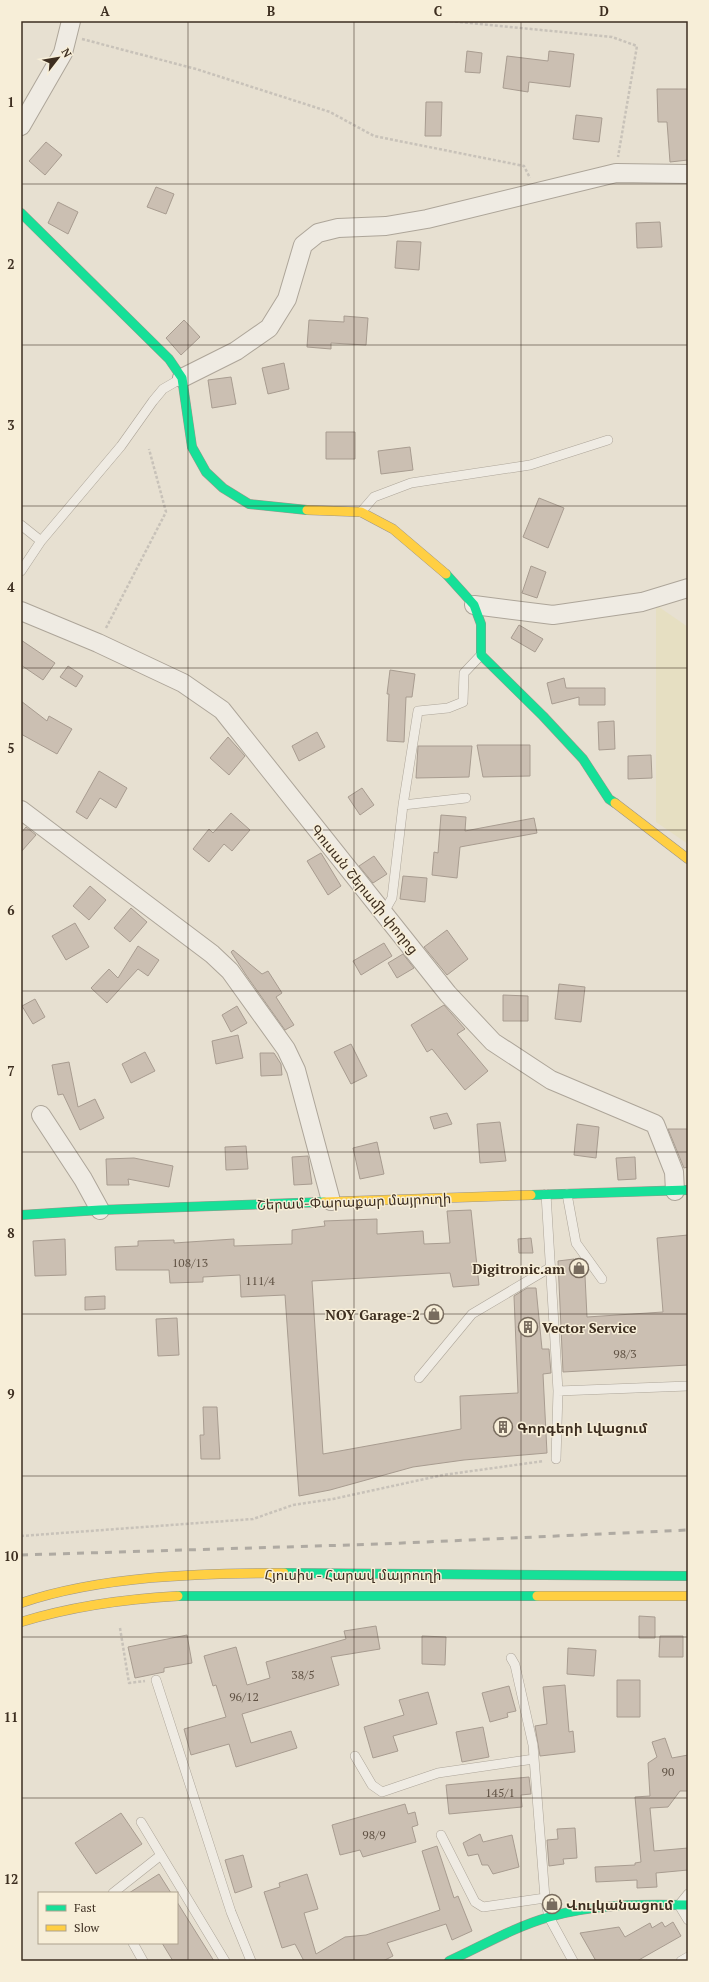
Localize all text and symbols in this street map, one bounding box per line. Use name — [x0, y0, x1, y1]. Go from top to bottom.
text: A — [100, 2, 110, 20]
text: B — [267, 2, 275, 20]
text: C — [434, 2, 442, 20]
text: D — [599, 2, 609, 20]
north arrow — [38, 38, 78, 78]
text: N — [58, 46, 75, 61]
text: 1 — [7, 93, 15, 111]
text: 2 — [7, 255, 15, 273]
text: 3 — [7, 416, 15, 434]
text: 4 — [7, 578, 15, 596]
text: 5 — [7, 739, 15, 757]
street label: Գուսան Շերամի փողոց — [307, 820, 423, 958]
text: 6 — [7, 901, 15, 919]
text: 7 — [7, 1062, 15, 1080]
street label: Շերամ-Փարաքար մայրուղի — [256, 1188, 452, 1214]
text: 8 — [7, 1224, 15, 1242]
house number: 108/13 — [172, 1255, 208, 1270]
shop icon: Digitronic.am — [568, 1257, 590, 1279]
place label: Digitronic.am — [472, 1259, 565, 1278]
house number: 111/4 — [245, 1273, 275, 1288]
shop icon: NOY Garage-2 — [423, 1303, 445, 1325]
place label: NOY Garage-2 — [325, 1305, 420, 1324]
building icon: Vector Service — [517, 1316, 539, 1338]
place label: Vector Service — [542, 1318, 637, 1337]
house number: 98/3 — [613, 1346, 637, 1361]
text: 9 — [7, 1385, 15, 1403]
building icon: Գորգերի Լվացում — [492, 1416, 514, 1438]
place label: Գորգերի Լվացում — [517, 1418, 648, 1437]
text: 10 — [4, 1547, 19, 1565]
street label: Հյուսիս - Հարավ մայրուղի — [265, 1565, 441, 1584]
house number: 38/5 — [291, 1667, 315, 1682]
house number: 96/12 — [229, 1689, 259, 1704]
text: 11 — [4, 1708, 18, 1726]
house number: 90 — [662, 1764, 674, 1779]
house number: 145/1 — [485, 1785, 515, 1800]
house number: 98/9 — [362, 1827, 386, 1842]
text: 12 — [4, 1870, 18, 1888]
legend — [38, 1892, 178, 1944]
shop icon: Վուլկանացում — [541, 1893, 563, 1915]
place label: Վուլկանացում — [566, 1895, 674, 1914]
text: Fast — [74, 1900, 97, 1915]
text: Slow — [74, 1920, 100, 1935]

